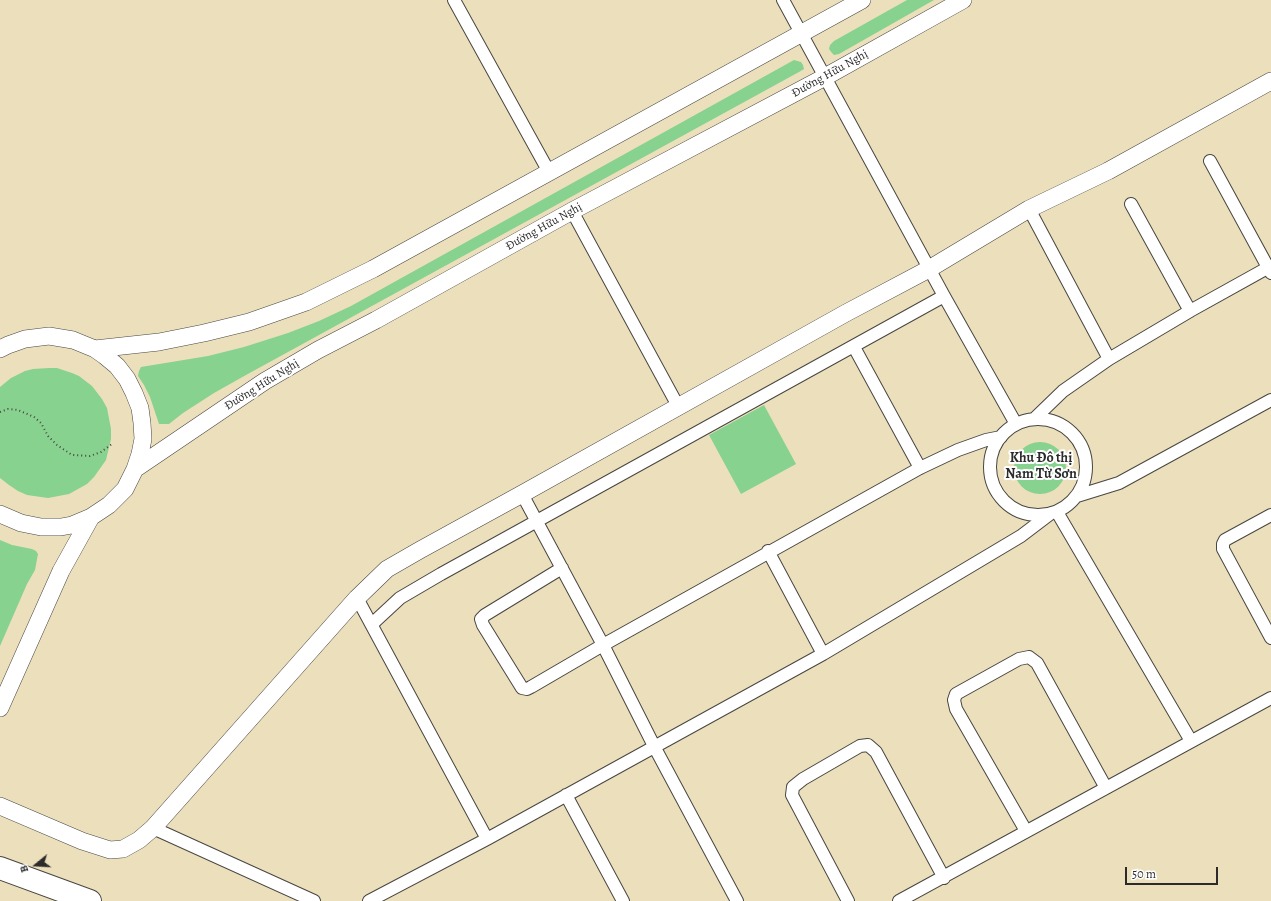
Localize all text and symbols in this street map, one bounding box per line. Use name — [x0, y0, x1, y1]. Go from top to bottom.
street label: Đường Hữu Nghị — [789, 47, 871, 101]
street label: Đường Hữu Nghị — [503, 200, 585, 254]
street label: Đường Hữu Nghị — [222, 356, 302, 414]
district label: Khu Đô thị Nam Từ Sơn — [1005, 451, 1077, 484]
north arrow — [16, 845, 56, 885]
scale bar — [1127, 859, 1220, 885]
text: B — [16, 863, 32, 874]
text: 50 m — [1132, 866, 1156, 882]

